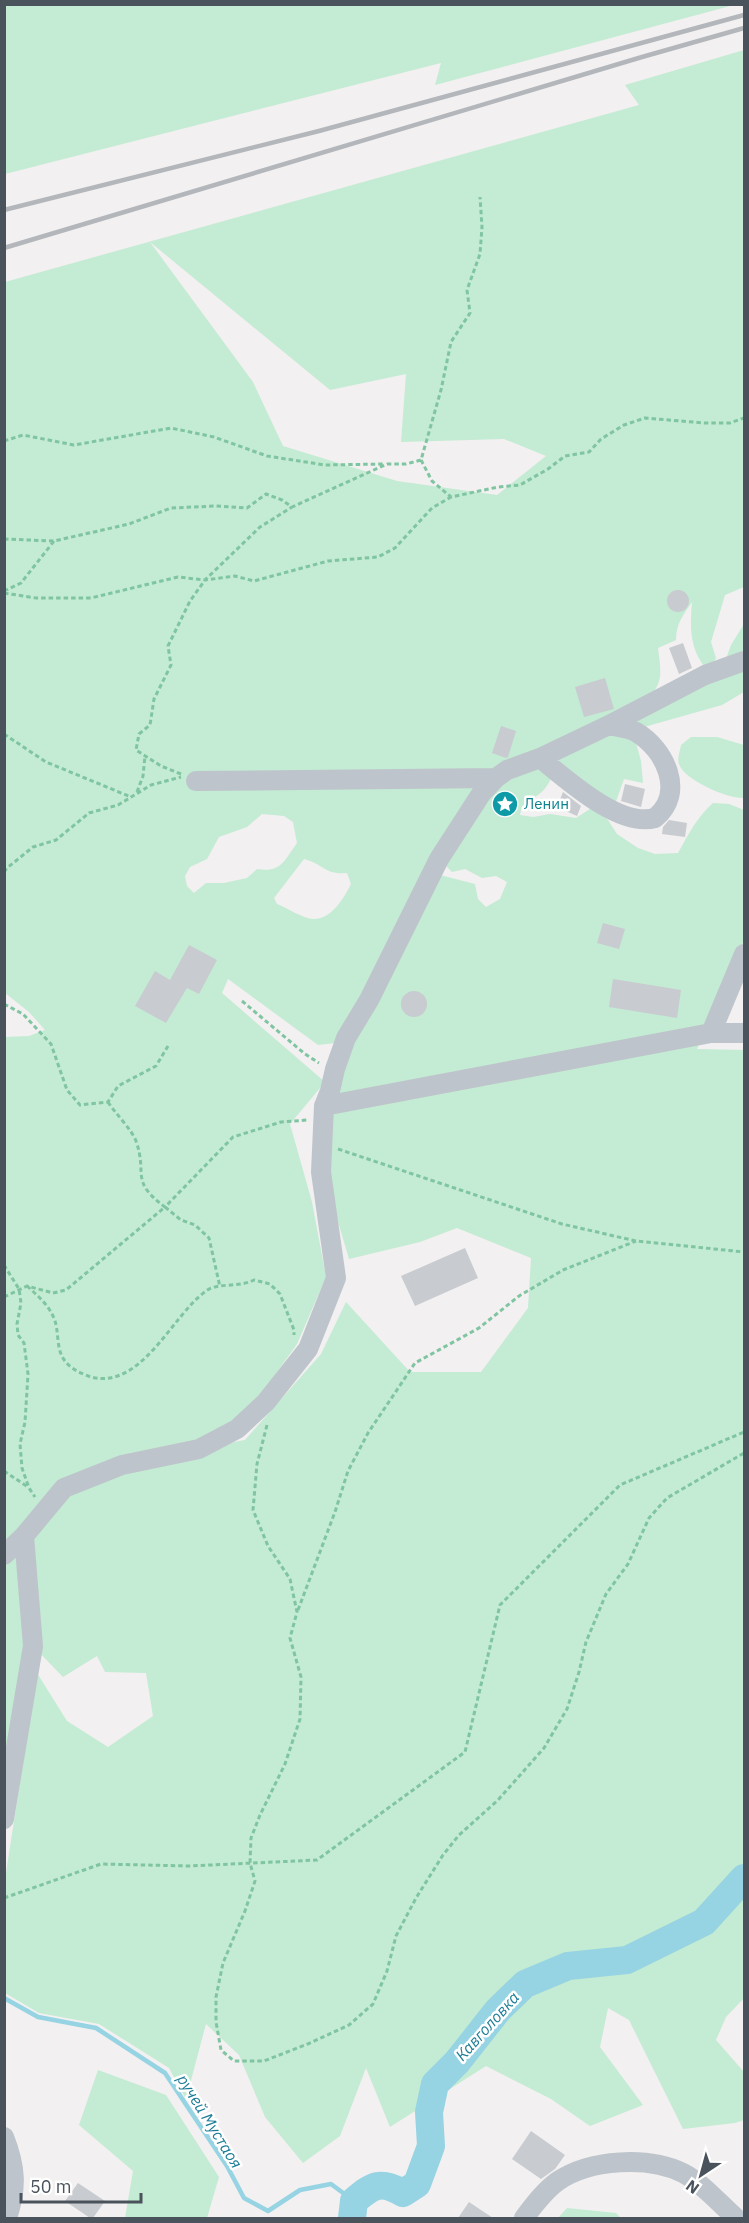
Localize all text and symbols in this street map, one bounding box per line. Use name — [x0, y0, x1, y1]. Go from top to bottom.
place icon: Ленин — [490, 789, 520, 819]
place label: Ленин — [524, 794, 569, 813]
water label: Кавголовка — [451, 1987, 523, 2065]
water label: ручей Мустаоя — [173, 2069, 247, 2172]
north arrow — [671, 2145, 731, 2205]
scale bar — [21, 2166, 141, 2204]
text: 50 m — [30, 2175, 72, 2198]
text: N — [682, 2176, 703, 2199]

